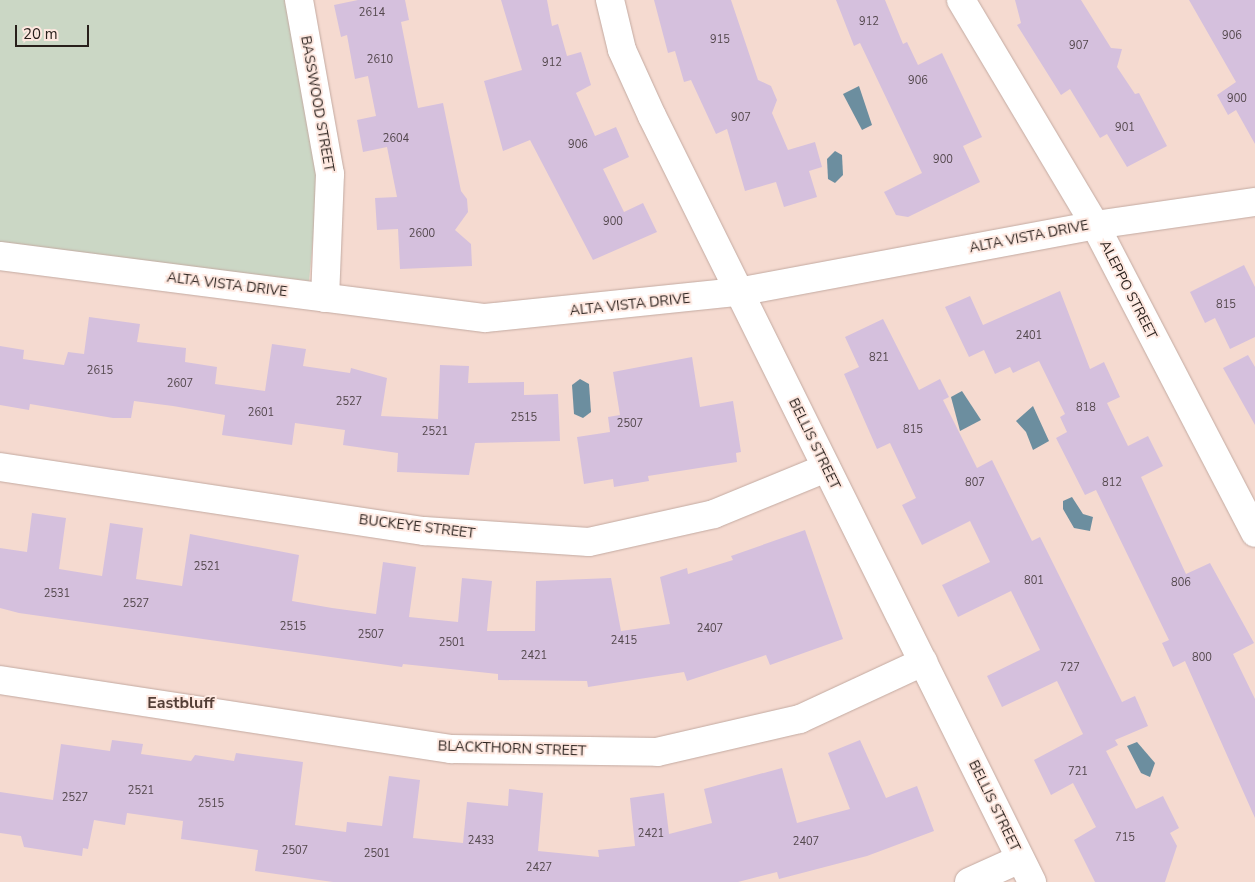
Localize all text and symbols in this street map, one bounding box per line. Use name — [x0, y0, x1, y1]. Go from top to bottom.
house number: 2614 — [359, 6, 385, 20]
scale bar — [18, 15, 91, 47]
house number: 912 — [859, 15, 879, 29]
text: 20 m — [23, 24, 58, 44]
house number: 906 — [1222, 29, 1242, 43]
house number: 915 — [710, 33, 730, 47]
street label: BASSWOOD STREET — [297, 35, 337, 173]
house number: 907 — [1069, 39, 1089, 53]
house number: 2610 — [367, 53, 393, 67]
house number: 912 — [542, 56, 562, 70]
house number: 906 — [908, 74, 928, 88]
house number: 900 — [1227, 92, 1247, 106]
house number: 907 — [731, 111, 751, 125]
house number: 901 — [1115, 121, 1135, 135]
house number: 2604 — [383, 132, 409, 146]
house number: 906 — [568, 138, 588, 152]
house number: 900 — [933, 153, 953, 167]
house number: 900 — [603, 215, 623, 229]
street label: ALTA VISTA DRIVE — [968, 217, 1090, 257]
house number: 2600 — [409, 227, 435, 241]
street label: ALEPPO STREET — [1096, 238, 1160, 342]
street label: ALTA VISTA DRIVE — [166, 269, 288, 301]
street label: ALTA VISTA DRIVE — [569, 290, 691, 320]
house number: 815 — [1216, 298, 1236, 312]
house number: 2401 — [1016, 329, 1042, 343]
house number: 821 — [869, 351, 889, 365]
house number: 2615 — [87, 364, 113, 378]
house number: 2607 — [167, 377, 193, 391]
house number: 2527 — [336, 395, 362, 409]
street label: BELLIS STREET — [785, 396, 843, 492]
house number: 818 — [1076, 401, 1096, 415]
house number: 2601 — [248, 406, 274, 420]
house number: 2515 — [511, 411, 537, 425]
house number: 2507 — [617, 417, 643, 431]
house number: 815 — [903, 423, 923, 437]
house number: 2521 — [422, 425, 448, 439]
house number: 807 — [965, 476, 985, 490]
house number: 812 — [1102, 476, 1122, 490]
street label: BUCKEYE STREET — [358, 512, 476, 542]
house number: 2521 — [194, 560, 220, 574]
house number: 801 — [1024, 574, 1044, 588]
house number: 806 — [1171, 576, 1191, 590]
house number: 2531 — [44, 587, 70, 601]
house number: 2527 — [123, 597, 149, 611]
house number: 2515 — [280, 620, 306, 634]
house number: 2407 — [697, 622, 723, 636]
house number: 2507 — [358, 628, 384, 642]
house number: 2415 — [611, 634, 637, 648]
house number: 2501 — [439, 636, 465, 650]
house number: 2421 — [521, 649, 547, 663]
house number: 800 — [1192, 651, 1212, 665]
house number: 727 — [1060, 661, 1080, 675]
district label: Eastbluff — [147, 693, 215, 713]
street label: BLACKTHORN STREET — [438, 738, 586, 760]
street label: BELLIS STREET — [965, 758, 1023, 854]
house number: 721 — [1068, 765, 1088, 779]
house number: 2521 — [128, 784, 154, 798]
house number: 2527 — [62, 791, 88, 805]
house number: 2515 — [198, 797, 224, 811]
house number: 2421 — [638, 827, 664, 841]
house number: 715 — [1115, 831, 1135, 845]
house number: 2433 — [468, 834, 494, 848]
house number: 2407 — [793, 835, 819, 849]
house number: 2507 — [282, 844, 308, 858]
house number: 2501 — [364, 847, 390, 861]
house number: 2427 — [526, 861, 552, 875]

